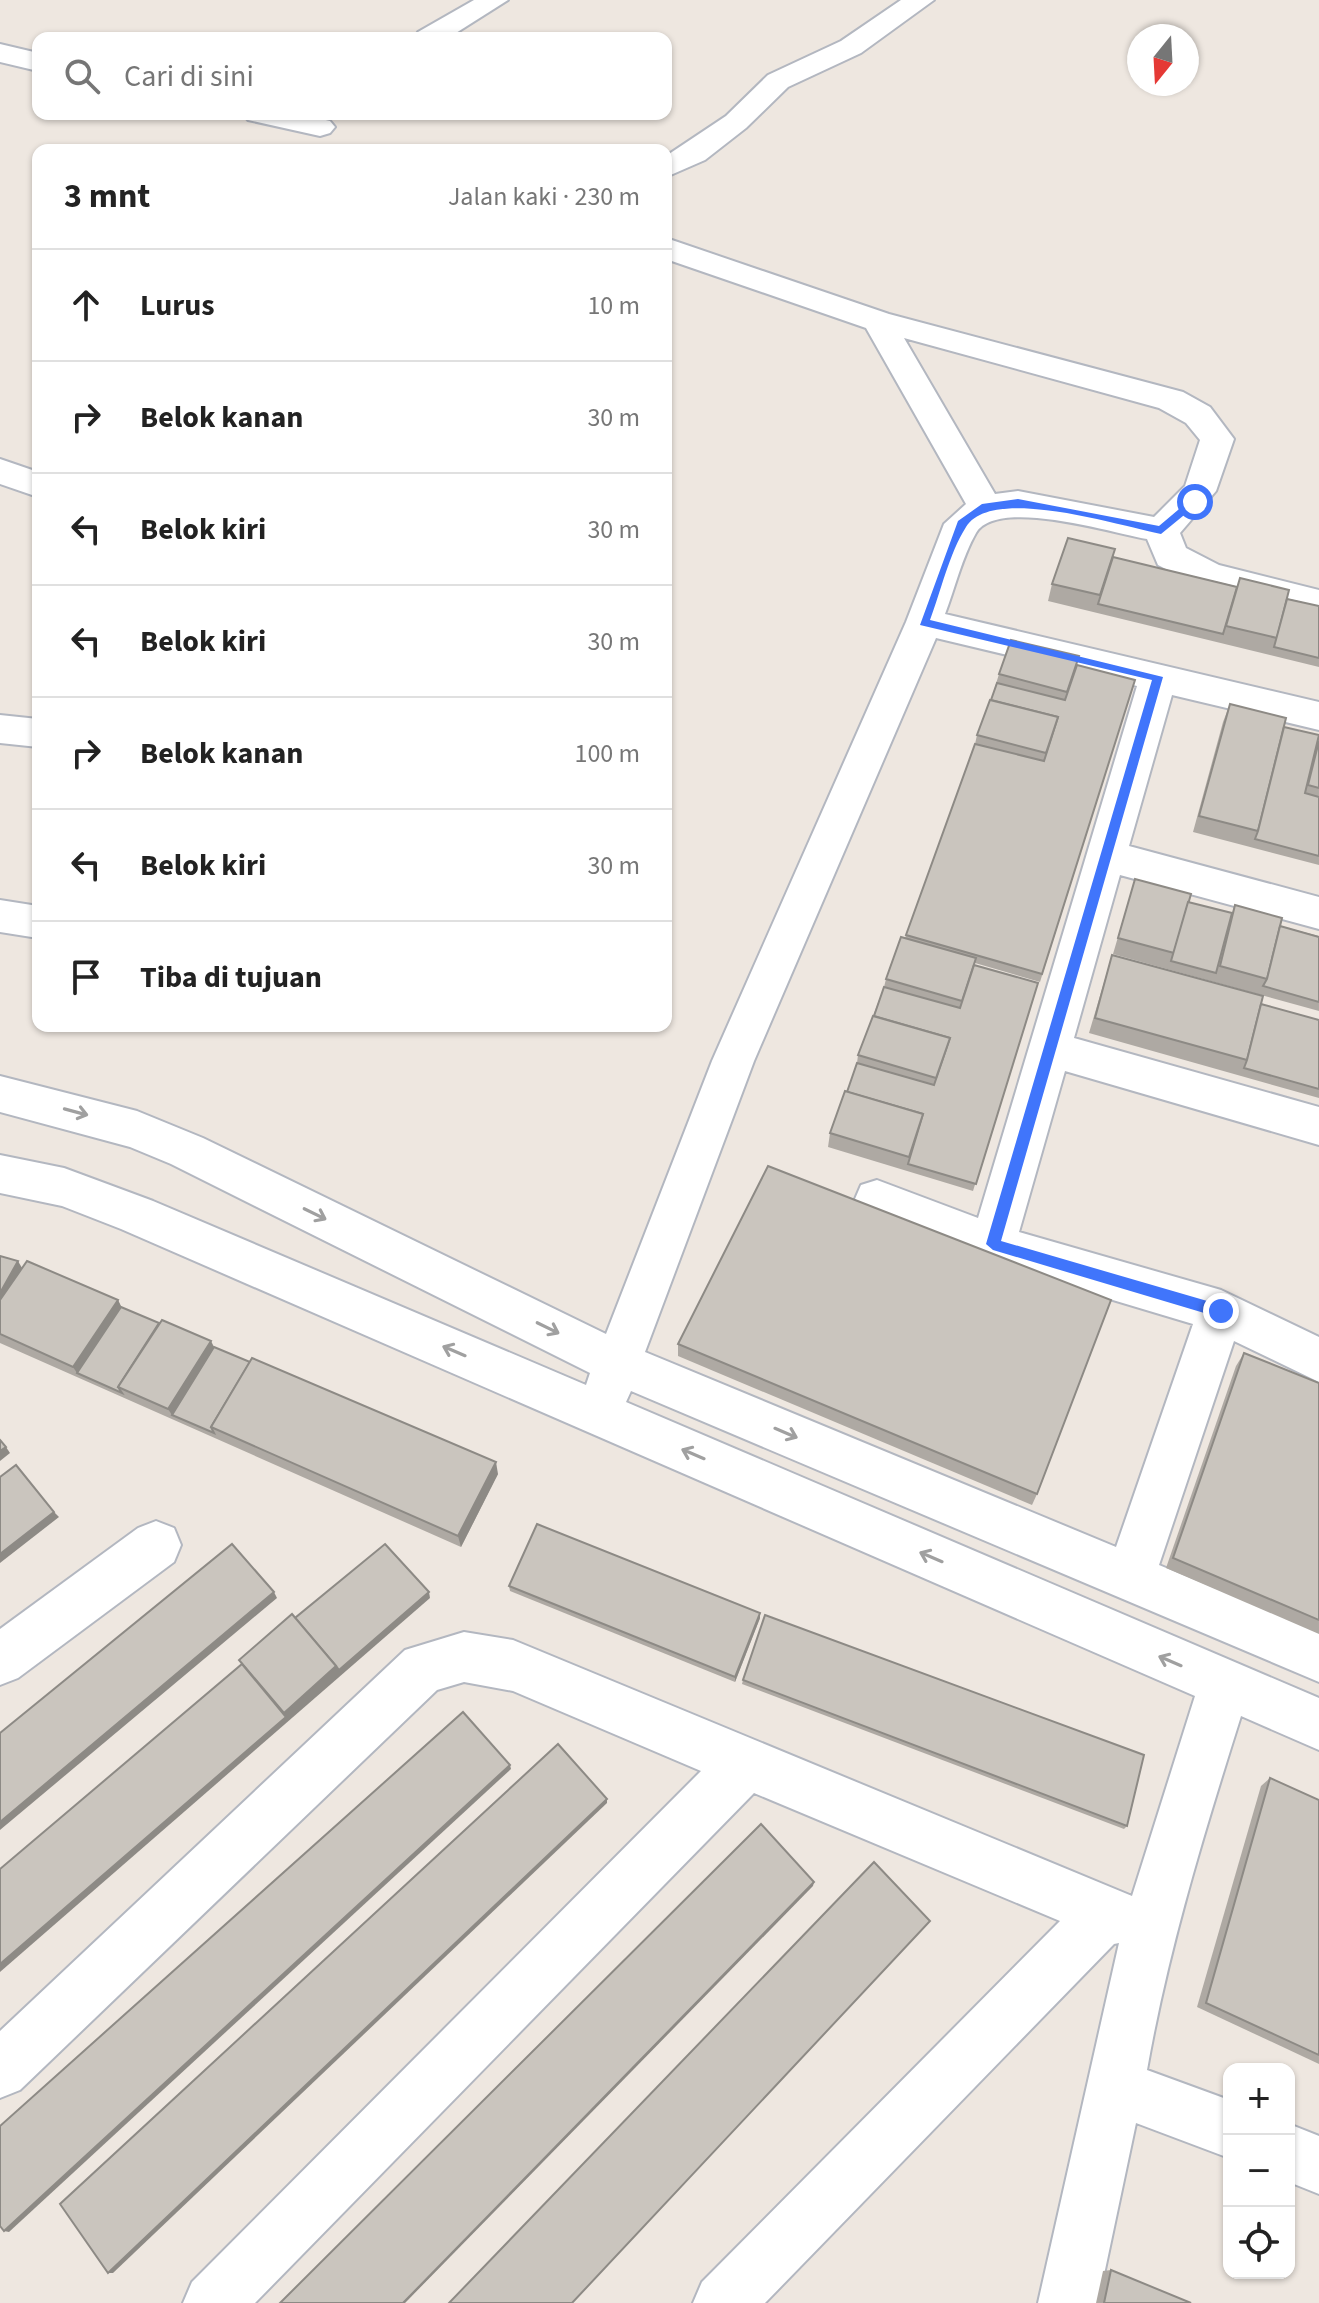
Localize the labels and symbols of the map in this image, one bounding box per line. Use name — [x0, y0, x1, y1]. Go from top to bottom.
north arrow — [1127, 24, 1199, 96]
route start — [1177, 484, 1213, 520]
one-way arrow — [62, 1106, 88, 1121]
one-way arrow — [302, 1207, 326, 1222]
route end — [1203, 1293, 1239, 1329]
one-way arrow — [535, 1321, 559, 1337]
one-way arrow — [442, 1342, 467, 1357]
one-way arrow — [773, 1427, 798, 1442]
one-way arrow — [681, 1445, 706, 1460]
one-way arrow — [920, 1549, 944, 1564]
one-way arrow — [1158, 1652, 1183, 1667]

